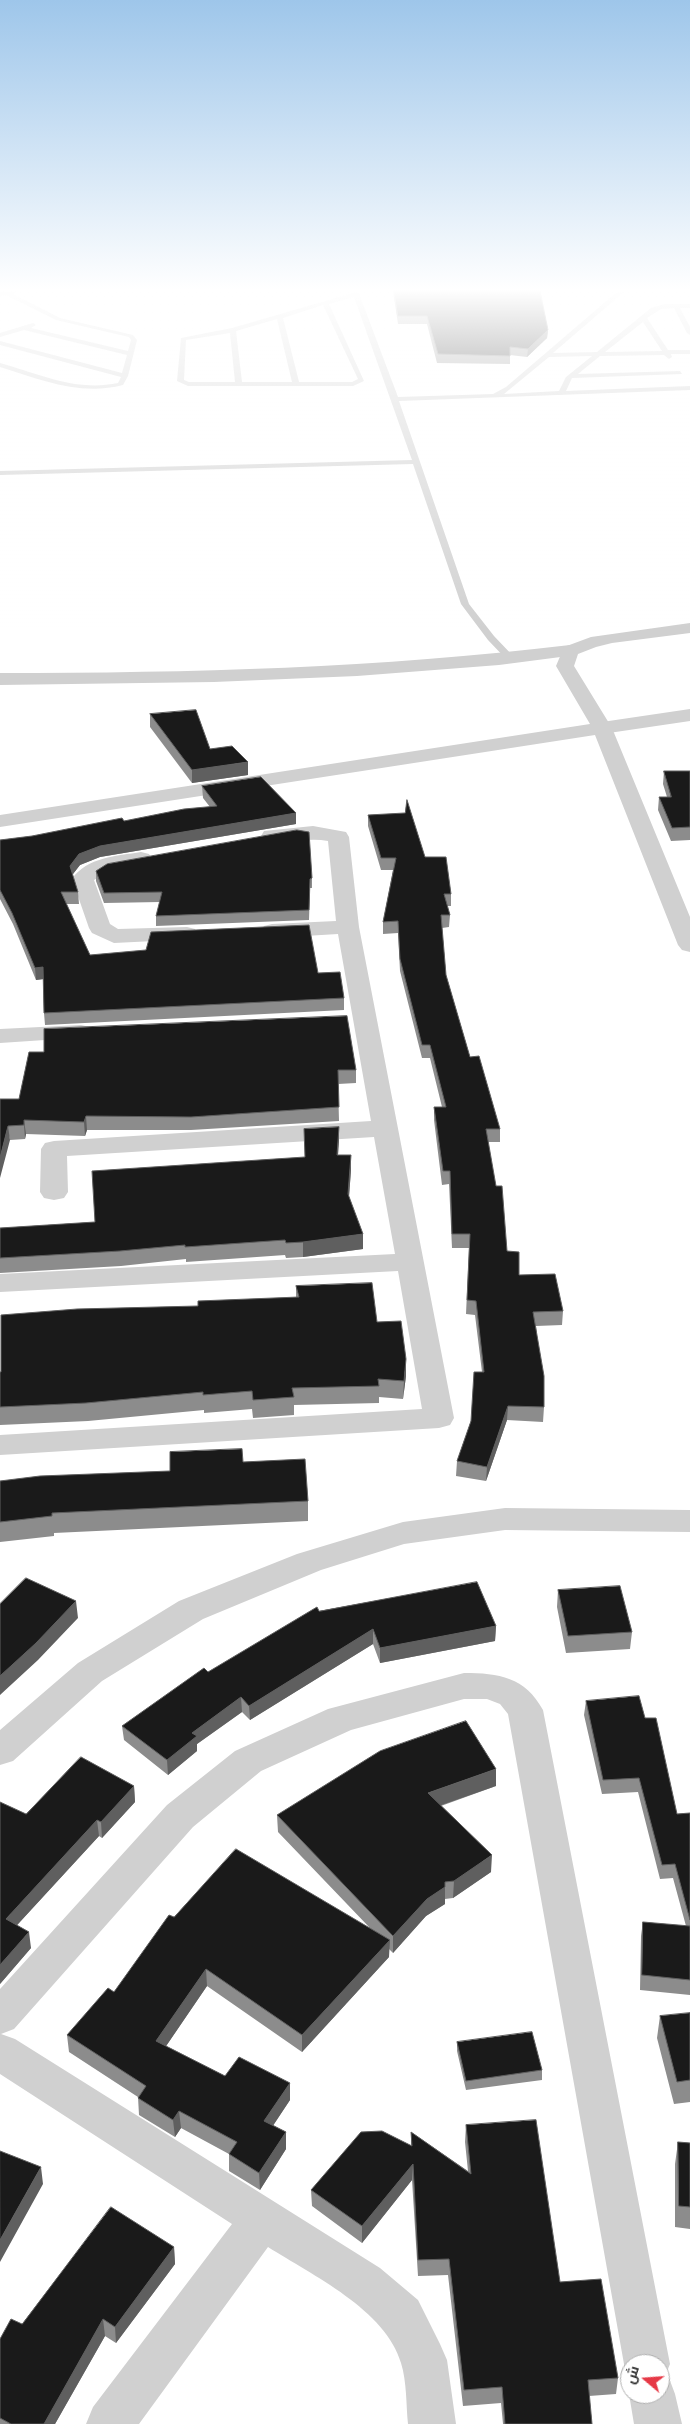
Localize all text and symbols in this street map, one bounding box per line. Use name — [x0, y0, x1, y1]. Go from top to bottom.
north arrow — [620, 2354, 670, 2404]
text: ش — [620, 2363, 643, 2386]

